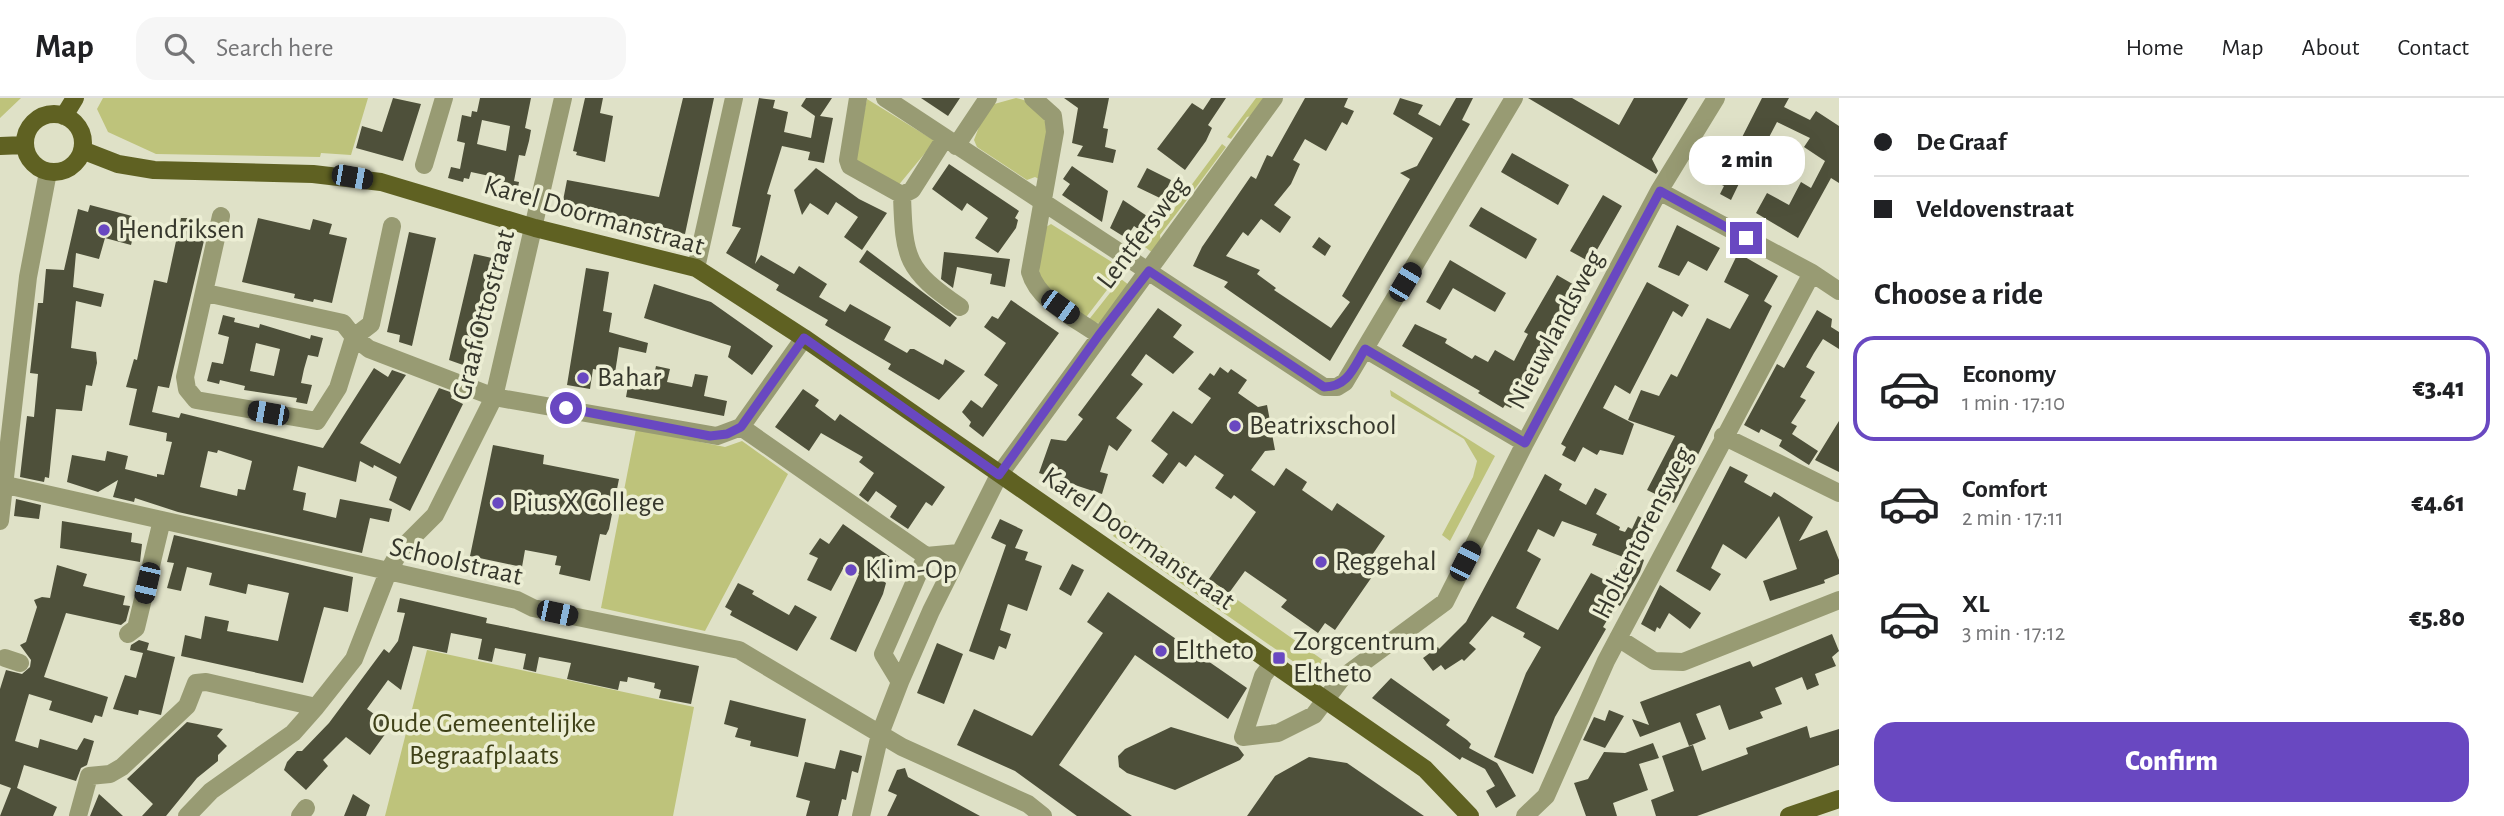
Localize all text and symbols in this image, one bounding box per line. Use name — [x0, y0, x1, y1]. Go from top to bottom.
search box — [136, 17, 626, 80]
icon: search — [160, 29, 198, 67]
text: Map — [35, 31, 94, 64]
text: Search here — [216, 35, 334, 61]
text: Home — [2126, 36, 2184, 60]
text: Map — [2222, 36, 2264, 60]
text: About — [2302, 36, 2359, 60]
text: Contact — [2397, 36, 2469, 60]
text: De Graaf — [1916, 129, 2006, 155]
callout: 2 min — [1688, 136, 1804, 186]
text: 2 min — [1721, 149, 1773, 172]
car — [330, 163, 375, 191]
street label: Karel Doormanstraat — [481, 171, 707, 261]
street label: Lentfersweg — [1092, 171, 1194, 294]
text: Veldovenstraat — [1916, 196, 2074, 222]
place label: Hendriksen — [118, 216, 245, 244]
marker: Hendriksen — [96, 222, 112, 238]
route end — [1730, 222, 1762, 254]
street label: Graaf Ottostraat — [448, 227, 520, 403]
street label: Nieuwlandsweg — [1503, 246, 1610, 414]
car — [1386, 259, 1425, 305]
text: Choose a ride — [1874, 278, 2043, 310]
car — [1037, 286, 1084, 328]
icon: car — [1878, 357, 1941, 420]
text: Economy — [1962, 361, 2056, 387]
place label: Bahar — [597, 364, 661, 392]
marker: Bahar — [575, 370, 591, 386]
text: €3.41 — [2413, 375, 2465, 401]
route start — [550, 392, 582, 424]
text: 1 min · 17:10 — [1962, 392, 2065, 415]
car — [246, 399, 291, 427]
place label: Beatrixschool — [1249, 412, 1397, 440]
marker: Beatrixschool — [1227, 418, 1243, 434]
street label: Holtentorensweg — [1588, 442, 1698, 623]
street label: Karel Doormanstraat — [1037, 462, 1239, 616]
icon: car — [1878, 472, 1941, 535]
text: Comfort — [1962, 476, 2047, 502]
place label: Pius X College — [512, 489, 665, 517]
text: €4.61 — [2411, 490, 2465, 516]
marker: Pius X College — [490, 495, 506, 511]
text: 2 min · 17:11 — [1962, 507, 2064, 530]
street label: Schoolstraat — [387, 533, 525, 591]
car — [1447, 538, 1484, 584]
place label: Reggehal — [1335, 548, 1437, 576]
marker: Reggehal — [1313, 554, 1329, 570]
place label: Klim-Op — [865, 556, 957, 584]
car — [133, 560, 162, 606]
marker: Klim-Op — [843, 562, 859, 578]
icon: car — [1878, 587, 1941, 650]
text: XL — [1962, 591, 1989, 617]
car — [535, 598, 580, 628]
text: €5.80 — [2409, 605, 2465, 631]
text: 3 min · 17:12 — [1962, 622, 2065, 645]
place label: Zorgcentrum Eltheto — [1293, 628, 1436, 688]
place label: Eltheto — [1175, 637, 1254, 665]
marker: Eltheto — [1153, 643, 1169, 659]
marker: Zorgcentrum Eltheto — [1271, 650, 1287, 666]
park label: Oude Gemeentelijke Begraafplaats — [372, 710, 596, 770]
button: Confirm — [1874, 722, 2469, 802]

